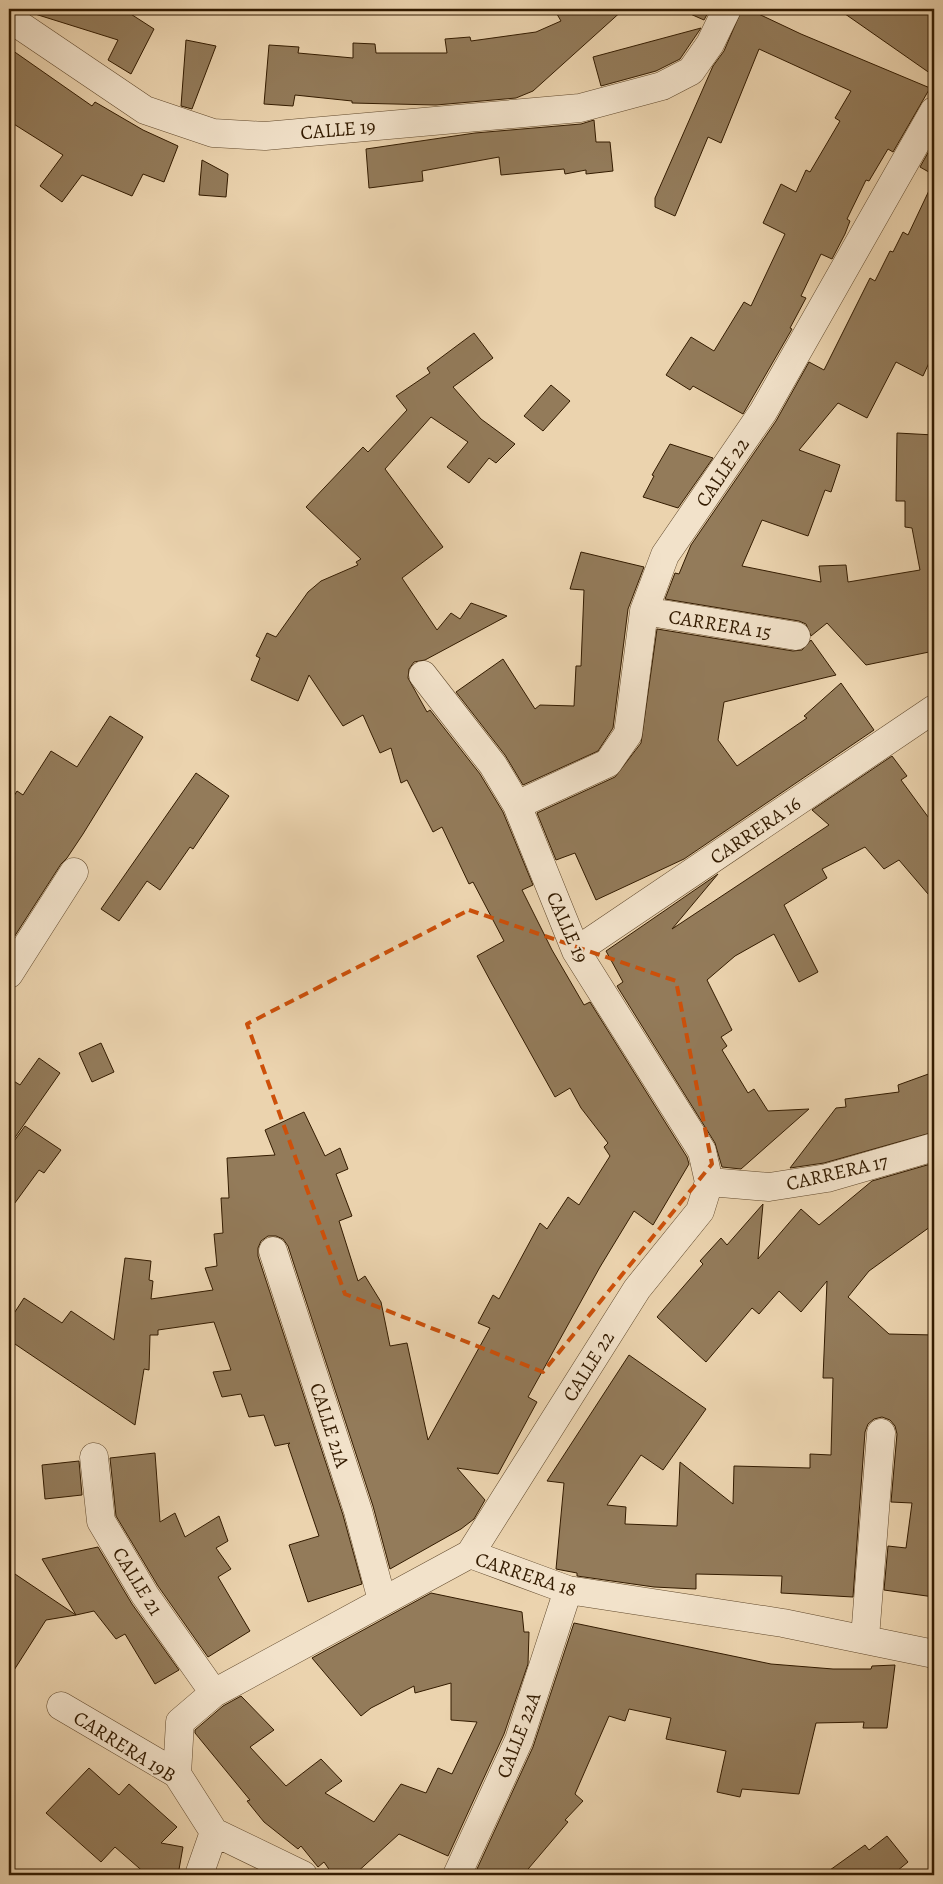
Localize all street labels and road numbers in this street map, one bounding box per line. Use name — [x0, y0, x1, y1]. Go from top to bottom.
street label: CALLE 19 — [299, 113, 377, 146]
street label: CALLE 22 — [689, 432, 756, 512]
street label: CARRERA 15 — [667, 603, 773, 646]
street label: CARRERA 16 — [704, 790, 806, 871]
street label: CALLE 19 — [540, 887, 595, 967]
street label: CARRERA 17 — [784, 1148, 891, 1197]
street label: CALLE 22 — [556, 1325, 621, 1407]
street label: CALLE 21A — [303, 1379, 356, 1471]
street label: CALLE 21 — [106, 1542, 169, 1621]
street label: CARRERA 18 — [472, 1545, 580, 1604]
street label: CALLE 22A — [490, 1688, 547, 1782]
street label: CARRERA 19B — [68, 1704, 181, 1789]

